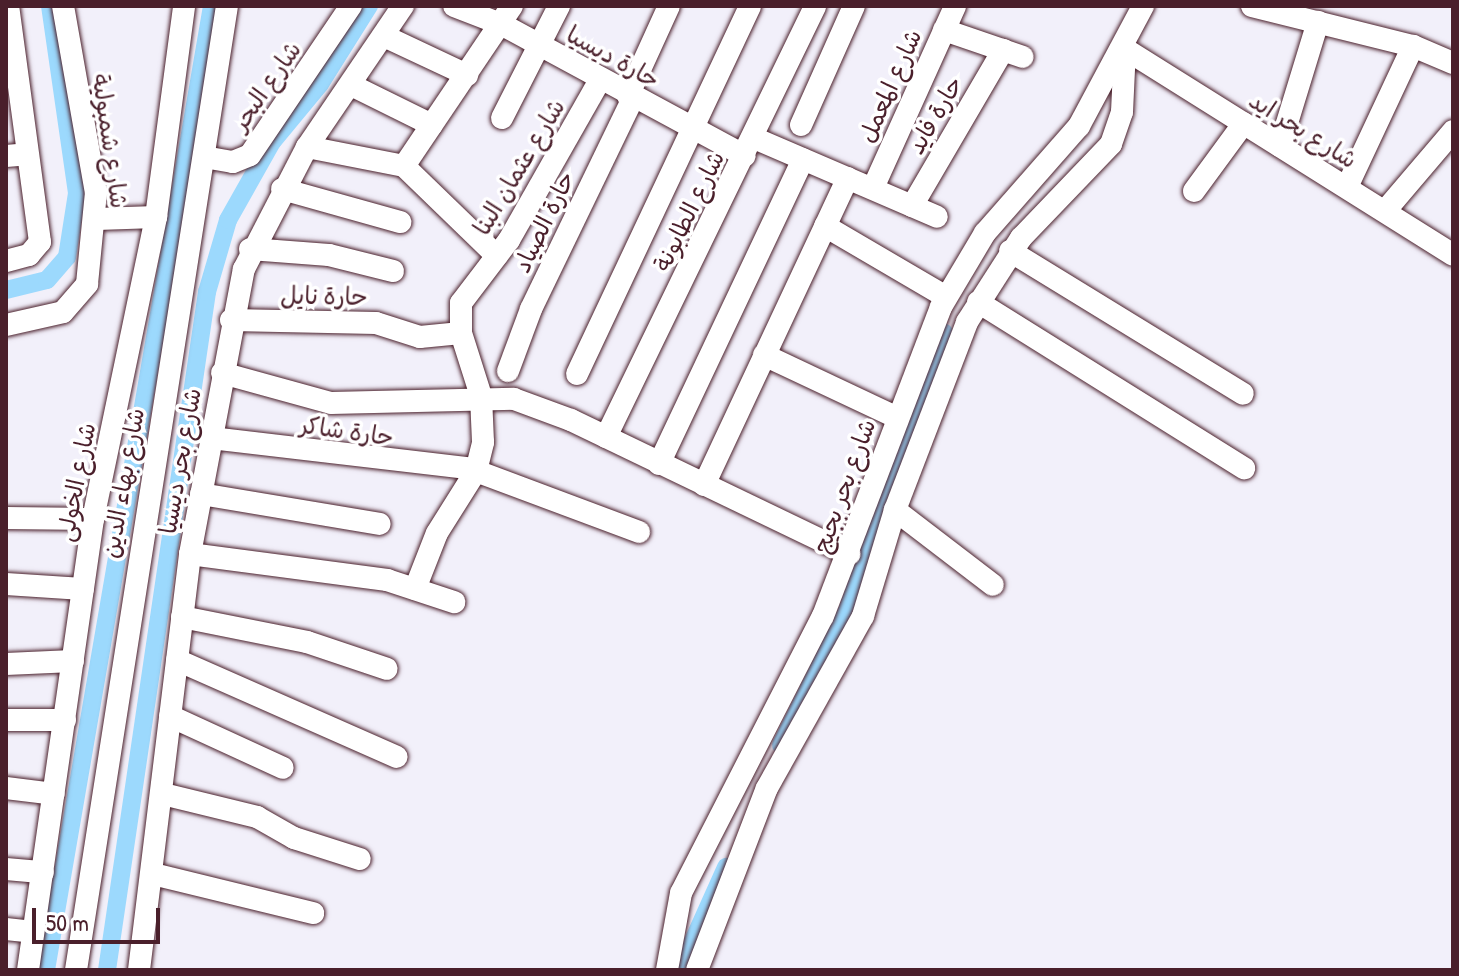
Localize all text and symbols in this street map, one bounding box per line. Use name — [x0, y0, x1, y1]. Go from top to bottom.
street label: حارة ديسيا — [561, 20, 665, 94]
street label: شارع المعمل — [852, 25, 928, 147]
street label: شارع البحر — [225, 36, 307, 136]
street label: حارة فايد — [901, 71, 969, 159]
street label: شارع شمبولية — [86, 72, 134, 210]
street label: شارع بحر ايد — [1244, 86, 1362, 174]
street label: شارع عثمان البنا — [467, 94, 571, 240]
street label: شارع الطابونة — [647, 146, 731, 276]
street label: حارة الصياد — [507, 167, 581, 277]
street label: حارة نايل — [280, 281, 368, 311]
street label: شارع بحر ديسيا — [153, 386, 207, 536]
street label: شارع بهاء الدين — [96, 406, 150, 560]
street label: حارة شاكر — [299, 410, 395, 452]
street label: شارع بحر بجيج — [806, 415, 882, 557]
street label: شارع الخولى — [50, 420, 102, 544]
scale bar — [36, 892, 164, 942]
text: 50 m — [46, 906, 89, 938]

